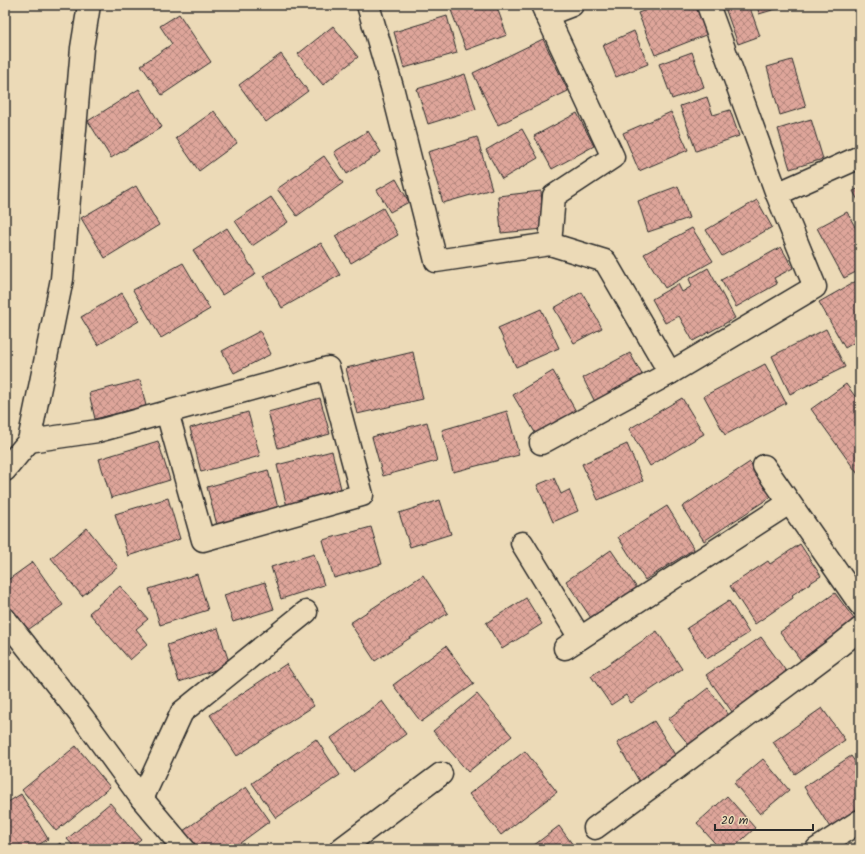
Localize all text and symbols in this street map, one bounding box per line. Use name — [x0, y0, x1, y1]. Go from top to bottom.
scale bar — [715, 806, 813, 832]
text: 20 m — [721, 811, 749, 830]

